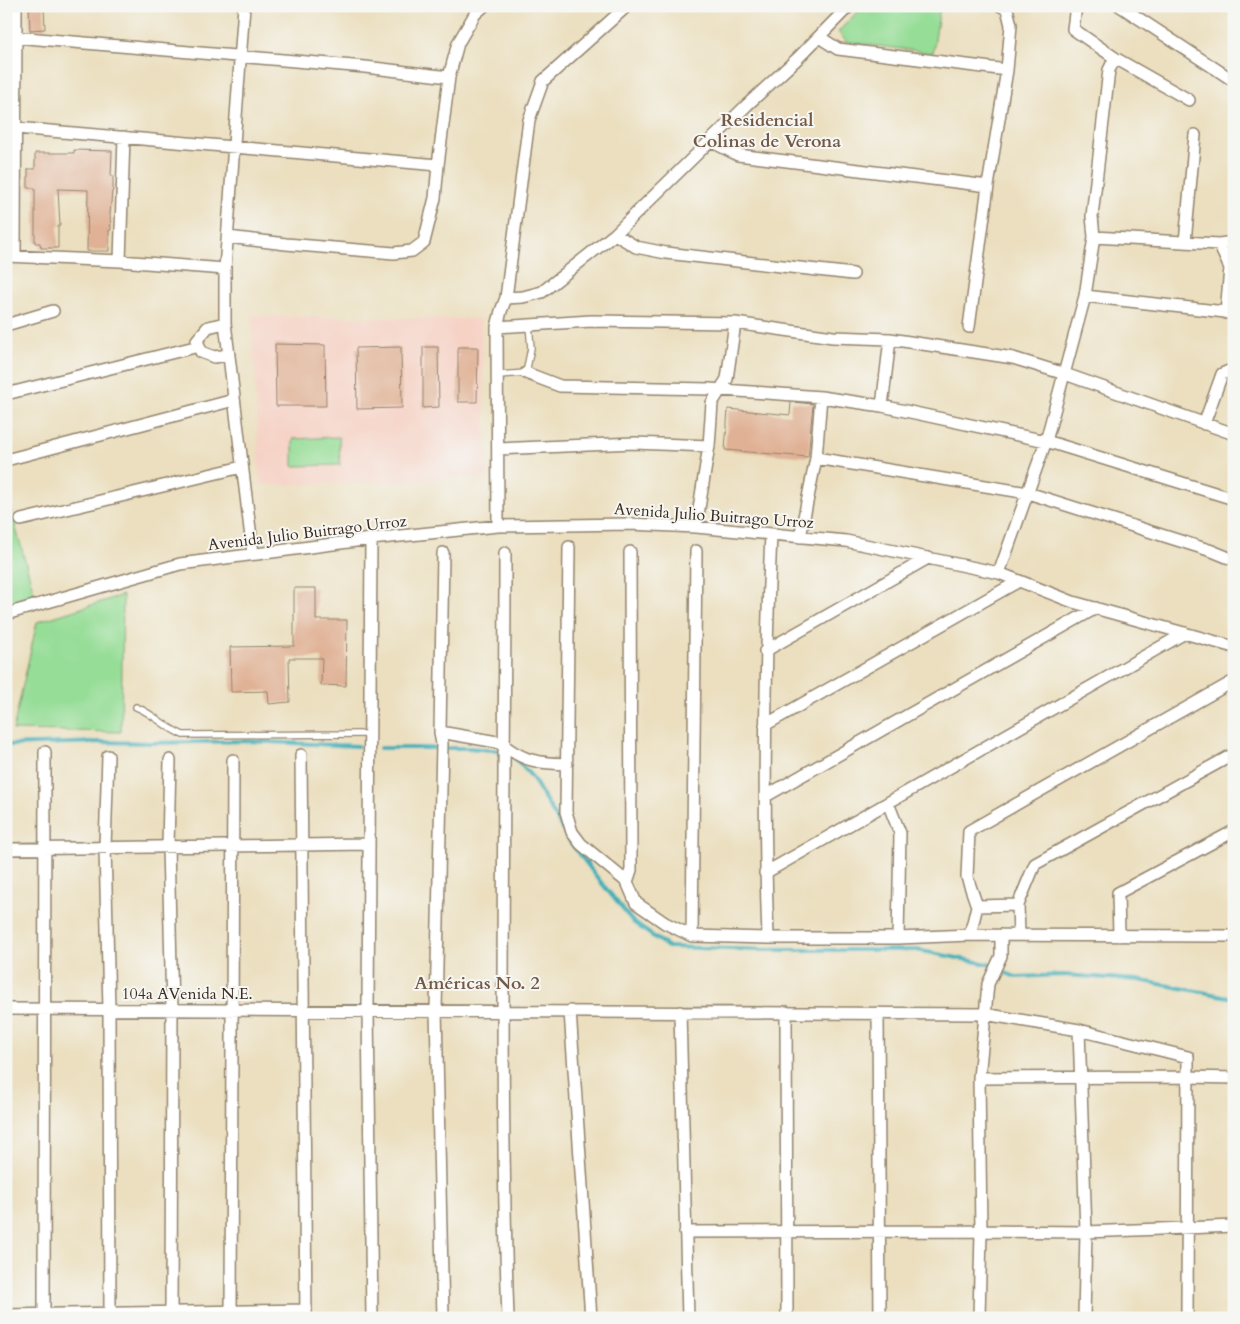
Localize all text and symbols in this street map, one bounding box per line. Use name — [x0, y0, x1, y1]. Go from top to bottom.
district label: Residencial Colinas de Verona — [693, 108, 841, 154]
street label: Avenida Julio Buitrago Urroz — [613, 498, 815, 534]
street label: Avenida Julio Buitrago Urroz — [206, 510, 408, 556]
district label: Américas No. 2 — [414, 971, 540, 996]
street label: 104a AVenida N.E. — [121, 983, 253, 1005]

